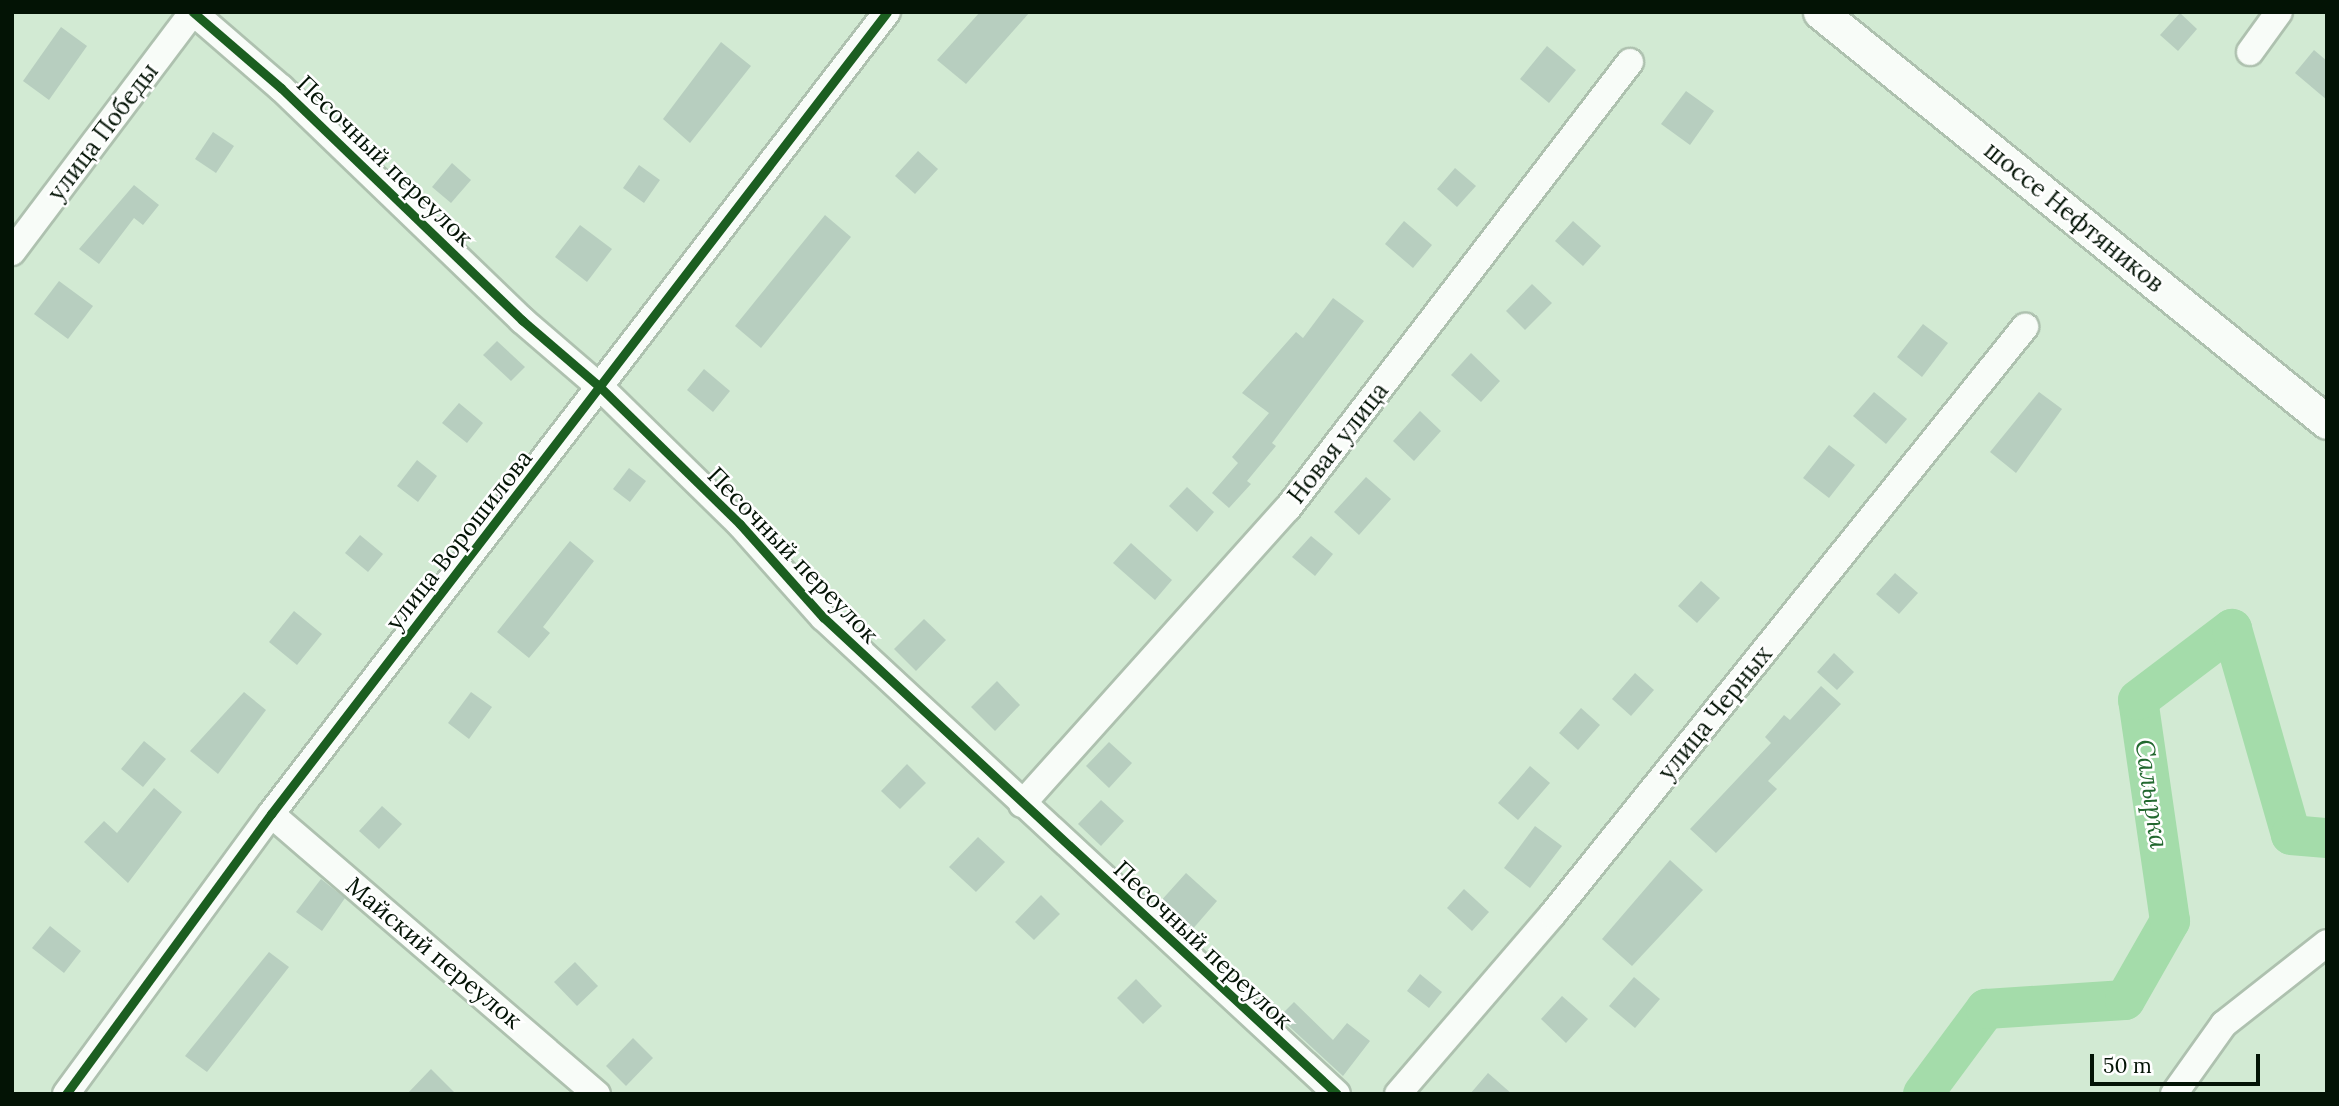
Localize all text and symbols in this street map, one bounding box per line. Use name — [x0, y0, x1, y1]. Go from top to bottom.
street label: улица Победы — [42, 57, 164, 207]
street label: Песочный переулок — [291, 70, 479, 252]
street label: шоссе Нефтяников — [1978, 136, 2170, 298]
street label: Новая улица — [1282, 377, 1394, 509]
street label: улица Ворошилова — [380, 444, 538, 636]
street label: Песочный переулок — [702, 461, 884, 649]
street label: улица Черных — [1652, 640, 1778, 786]
water label: Салырка — [2129, 737, 2175, 851]
street label: Песочный переулок — [1108, 855, 1298, 1035]
street label: Майский переулок — [340, 871, 528, 1035]
scale bar — [2094, 1040, 2264, 1084]
text: 50 m — [2103, 1052, 2152, 1079]

